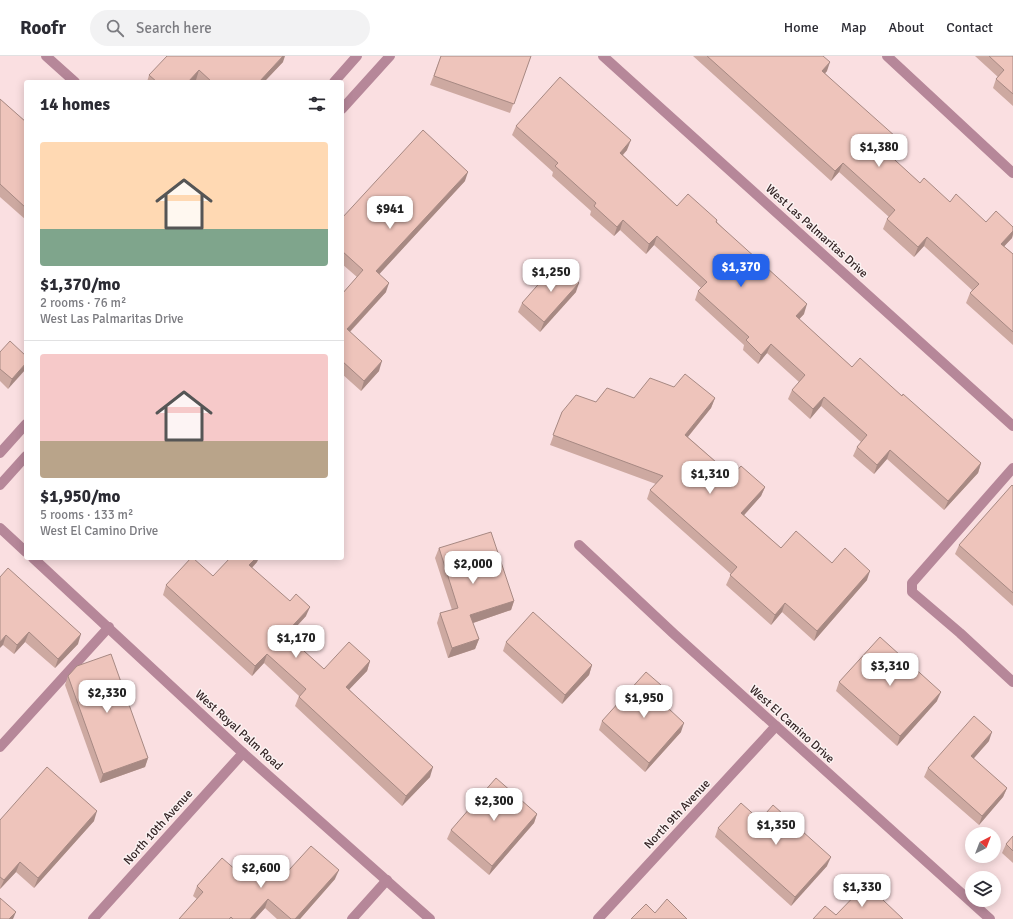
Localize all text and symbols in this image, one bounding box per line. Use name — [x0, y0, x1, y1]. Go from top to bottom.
search box — [90, 10, 370, 46]
text: Roofr — [20, 16, 66, 40]
icon: search — [104, 17, 126, 39]
text: Search here — [136, 19, 212, 37]
text: Home — [784, 19, 819, 36]
text: Map — [841, 19, 866, 36]
text: About — [888, 19, 924, 36]
text: Contact — [946, 19, 993, 36]
icon: filters — [306, 93, 328, 115]
text: 14 homes — [40, 94, 110, 115]
pin: $1,380 — [846, 134, 912, 168]
text: $1,380 — [860, 139, 898, 155]
icon: home — [148, 168, 220, 240]
street label: West Las Palmaritas Drive — [762, 181, 871, 281]
pin: $941 — [366, 196, 414, 230]
text: $941 — [376, 201, 404, 217]
pin: $1,370 — [708, 254, 774, 288]
pin: $1,250 — [518, 259, 584, 293]
text: $1,370 — [722, 259, 760, 275]
text: $1,250 — [532, 264, 570, 280]
text: $1,370/mo — [40, 274, 120, 295]
text: 2 rooms · 76 m² — [40, 295, 126, 311]
text: West Las Palmaritas Drive — [40, 311, 184, 327]
icon: home — [148, 380, 220, 452]
pin: $1,310 — [677, 461, 743, 495]
text: $1,310 — [691, 466, 729, 482]
text: $1,950/mo — [40, 486, 120, 507]
text: 5 rooms · 133 m² — [40, 507, 133, 523]
text: West El Camino Drive — [40, 523, 158, 539]
pin: $2,000 — [440, 551, 506, 585]
text: $2,000 — [454, 556, 492, 572]
pin: $1,170 — [263, 625, 329, 659]
text: $1,170 — [277, 630, 315, 646]
pin: $3,310 — [857, 653, 923, 687]
text: $3,310 — [871, 658, 909, 674]
pin: $2,330 — [74, 680, 140, 714]
street label: West El Camino Drive — [746, 682, 837, 766]
text: $2,330 — [88, 685, 126, 701]
pin: $1,950 — [611, 685, 677, 719]
street label: West Royal Palm Road — [192, 687, 286, 774]
text: $1,950 — [625, 690, 663, 706]
street label: North 9th Avenue — [641, 776, 713, 852]
street label: North 10th Avenue — [121, 787, 196, 868]
pin: $2,300 — [461, 788, 527, 822]
text: $2,300 — [475, 793, 513, 809]
pin: $1,350 — [743, 812, 809, 846]
text: $1,350 — [757, 817, 795, 833]
north arrow — [965, 827, 1001, 863]
map controls — [965, 827, 1001, 907]
pin: $2,600 — [228, 855, 294, 889]
text: $2,600 — [242, 860, 280, 876]
button: layers — [965, 871, 1001, 907]
pin: $1,330 — [829, 874, 895, 908]
text: $1,330 — [843, 879, 881, 895]

